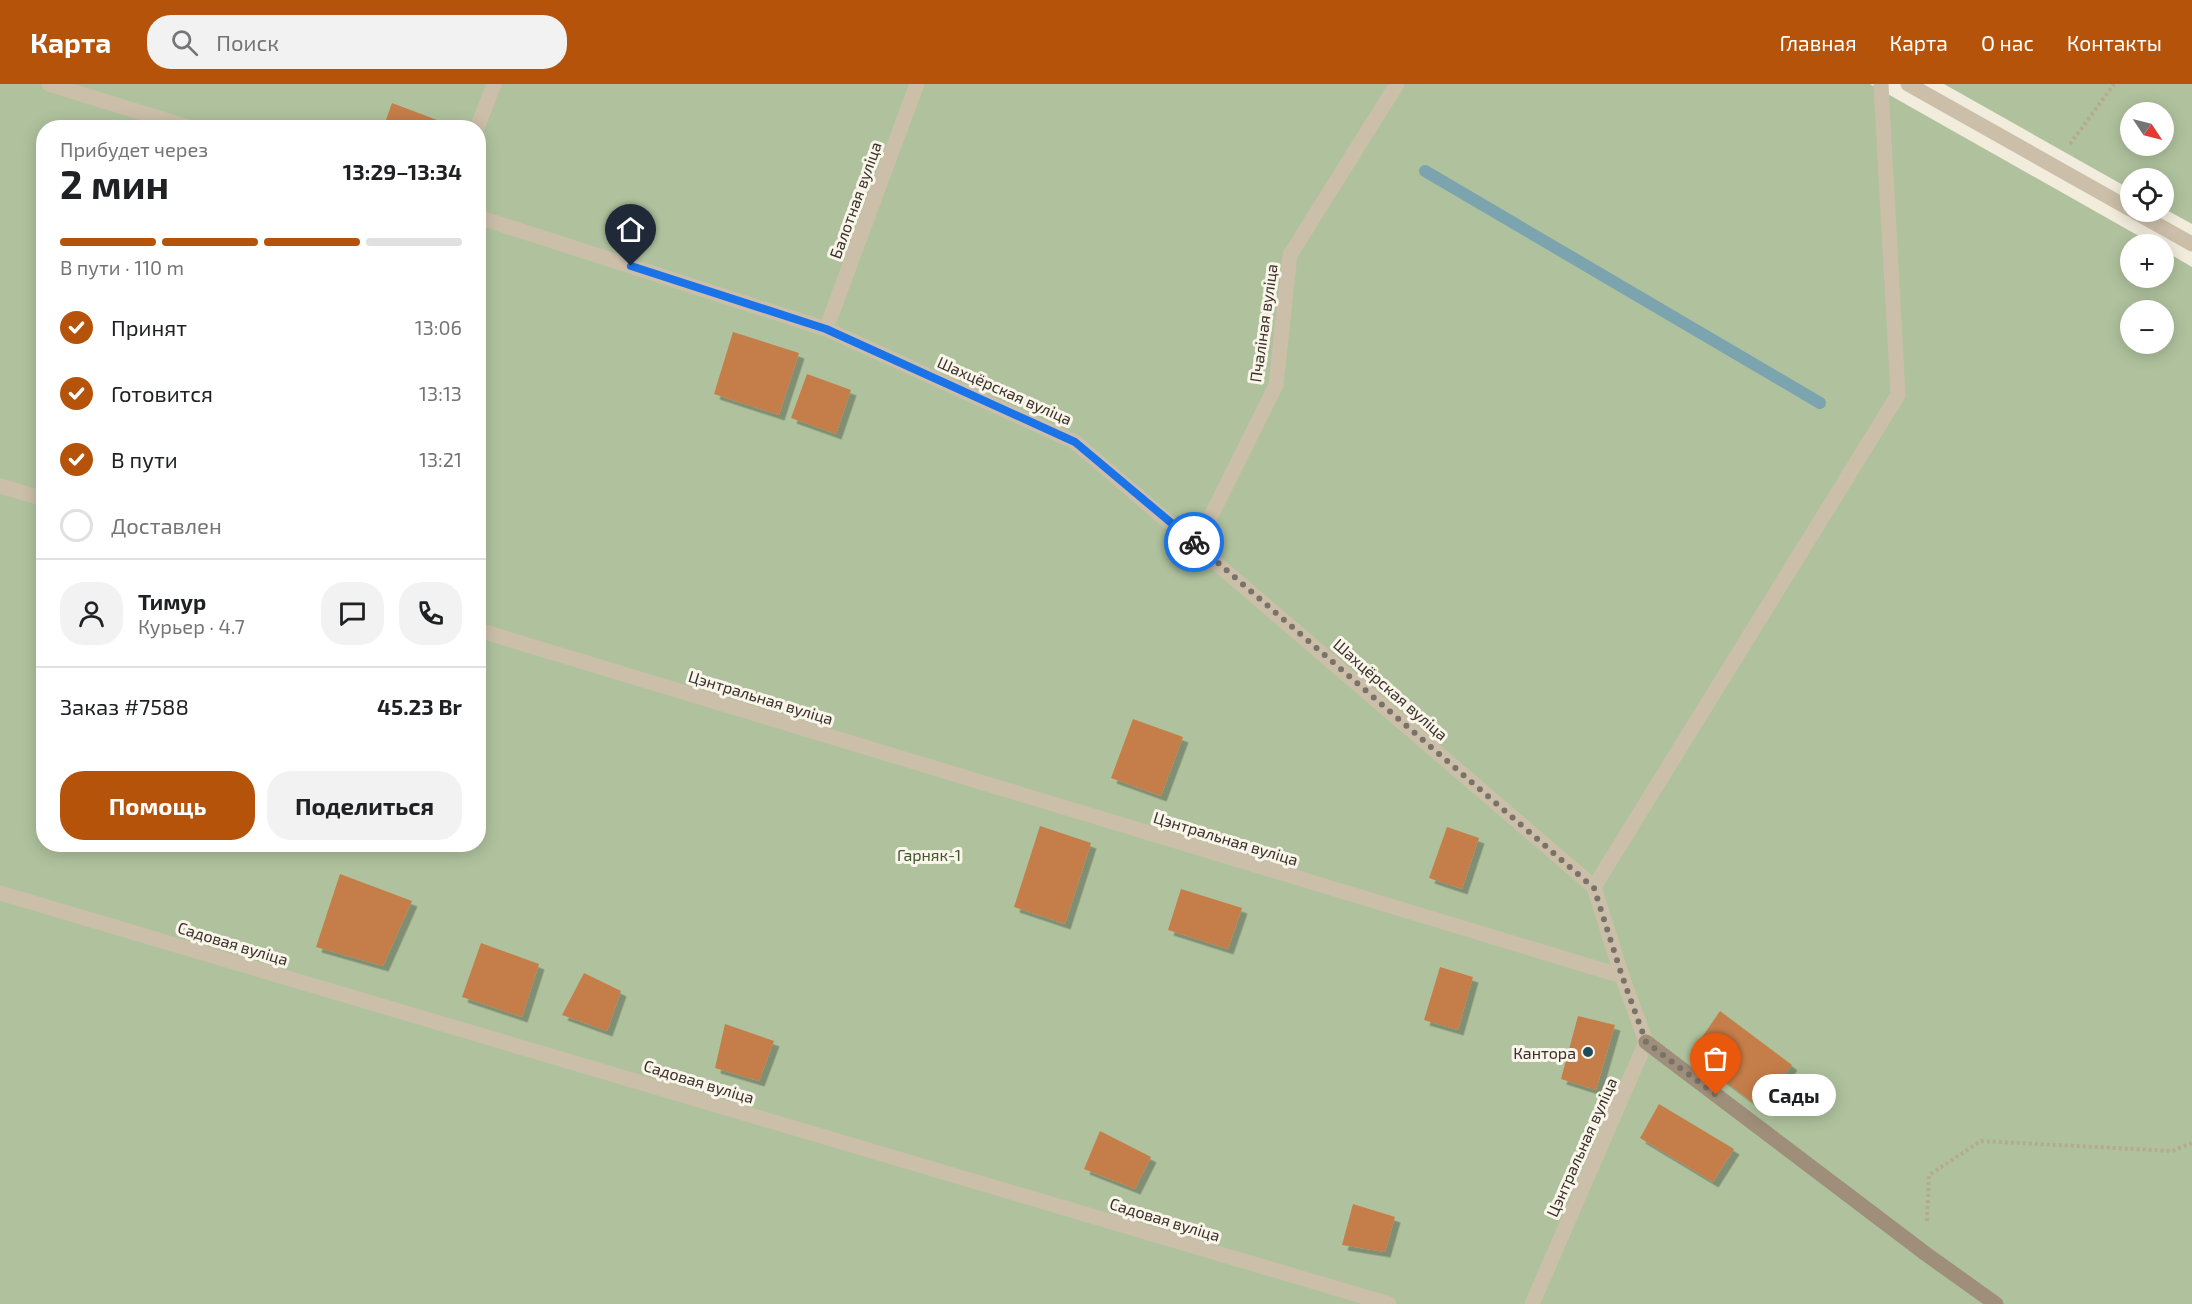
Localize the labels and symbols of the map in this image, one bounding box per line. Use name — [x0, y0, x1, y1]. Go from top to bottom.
north arrow — [2120, 102, 2174, 156]
street label: Балотная вуліца — [825, 139, 886, 261]
pin — [605, 204, 656, 266]
street label: Пчаліная вуліца — [1245, 262, 1282, 384]
street label: Шахцёрская вуліца — [934, 352, 1075, 429]
courier — [1164, 512, 1224, 572]
street label: Шахцёрская вуліца — [1329, 634, 1452, 745]
street label: Цэнтральная вуліца — [686, 666, 836, 729]
street label: Цэнтральная вуліца — [1151, 807, 1301, 870]
park label: Гарняк-1 — [897, 845, 961, 864]
street label: Садовая вуліца — [175, 917, 291, 970]
pin — [1690, 1033, 1741, 1095]
place label: Кантора — [1513, 1043, 1576, 1062]
marker: Кантора — [1581, 1045, 1595, 1059]
street label: Садовая вуліца — [641, 1055, 757, 1108]
callout: Сады — [1752, 1074, 1836, 1116]
street label: Цэнтральная вуліца — [1542, 1075, 1621, 1220]
street label: Садовая вуліца — [1107, 1193, 1223, 1246]

